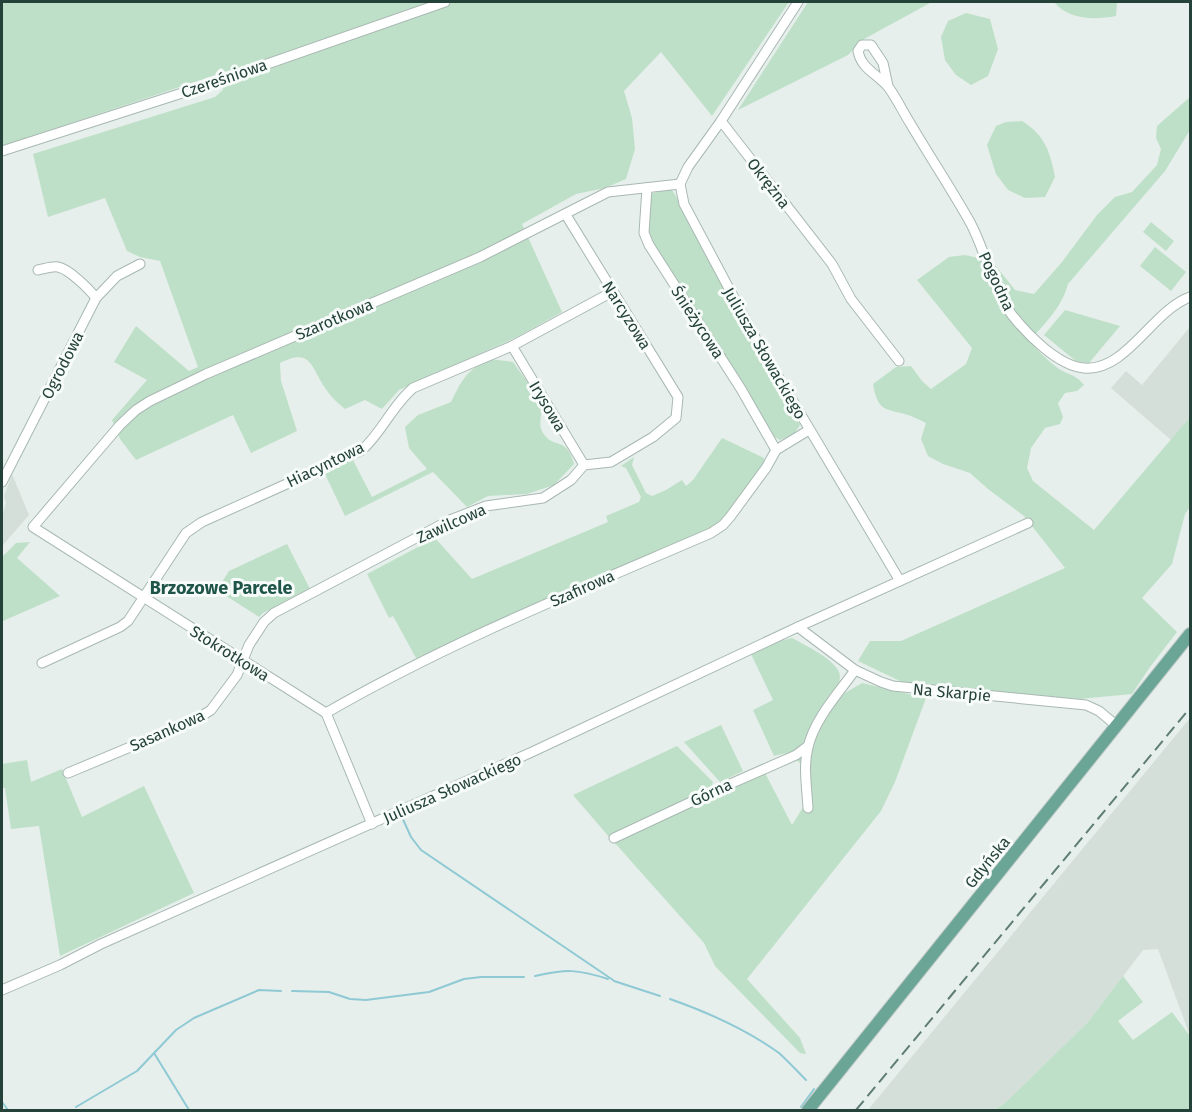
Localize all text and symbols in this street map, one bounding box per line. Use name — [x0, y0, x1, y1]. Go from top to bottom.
street label: Czereśniowa — [179, 55, 270, 102]
street label: Okrężna — [743, 154, 794, 212]
street label: Pogodna — [975, 249, 1019, 314]
street label: Narcyzowa — [598, 278, 655, 353]
street label: Śnieżycowa — [667, 282, 729, 362]
street label: Juliusza Słowackiego — [719, 284, 810, 423]
street label: Szarotkowa — [293, 295, 376, 344]
street label: Ogrodowa — [37, 328, 88, 402]
street label: Irysowa — [525, 378, 570, 435]
street label: Hiacyntowa — [283, 438, 367, 491]
street label: Zawilcowa — [414, 500, 489, 547]
street label: Szafirowa — [547, 566, 617, 611]
district label: Brzozowe Parcele — [150, 577, 292, 599]
street label: Stokrotkowa — [187, 622, 273, 685]
street label: Na Skarpie — [912, 680, 992, 705]
street label: Sasankowa — [127, 705, 208, 755]
street label: Juliusza Słowackiego — [380, 749, 524, 827]
street label: Górna — [687, 775, 735, 810]
street label: Gdyńska — [961, 833, 1014, 892]

